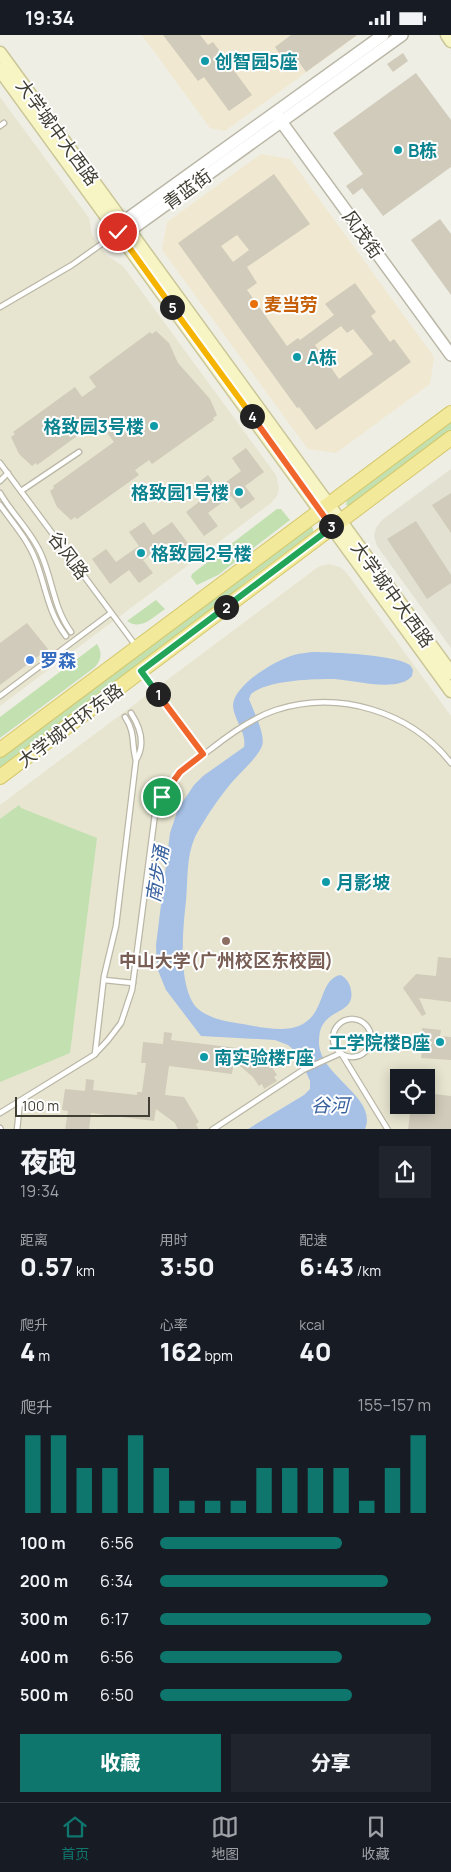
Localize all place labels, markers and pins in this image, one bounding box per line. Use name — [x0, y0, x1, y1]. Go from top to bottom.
place label: 创智园5座 — [215, 49, 298, 73]
marker: 创智园5座 — [199, 55, 211, 67]
place label: B栋 — [408, 138, 437, 162]
marker: B栋 — [392, 144, 404, 156]
pin — [97, 211, 139, 253]
place label: 麦当劳 — [264, 292, 318, 316]
pin: 5 — [160, 295, 184, 319]
marker: 麦当劳 — [248, 298, 260, 310]
place label: A栋 — [307, 345, 337, 369]
marker: A栋 — [291, 351, 303, 363]
pin: 4 — [240, 403, 264, 429]
place label: 格致园3号楼 — [44, 414, 144, 438]
marker: 格致园3号楼 — [148, 420, 160, 432]
place label: 格致园1号楼 — [131, 480, 229, 504]
marker: 格致园1号楼 — [233, 486, 245, 498]
pin: 3 — [318, 513, 344, 539]
place label: 格致园2号楼 — [151, 541, 252, 565]
marker: 格致园2号楼 — [135, 547, 147, 559]
pin: 2 — [214, 595, 238, 619]
place label: 罗森 — [40, 648, 76, 672]
marker: 罗森 — [24, 654, 36, 666]
pin: 1 — [146, 681, 170, 707]
pin — [141, 776, 183, 818]
place label: 月影坡 — [336, 870, 390, 894]
marker: 月影坡 — [320, 876, 332, 888]
marker: 中山大学(广州校区东校园) — [220, 935, 232, 947]
place label: 中山大学(广州校区东校园) — [119, 948, 333, 972]
place label: 工学院楼B座 — [329, 1030, 430, 1054]
marker: 工学院楼B座 — [434, 1036, 446, 1048]
place label: 南实验楼F座 — [214, 1045, 313, 1069]
marker: 南实验楼F座 — [198, 1051, 210, 1063]

